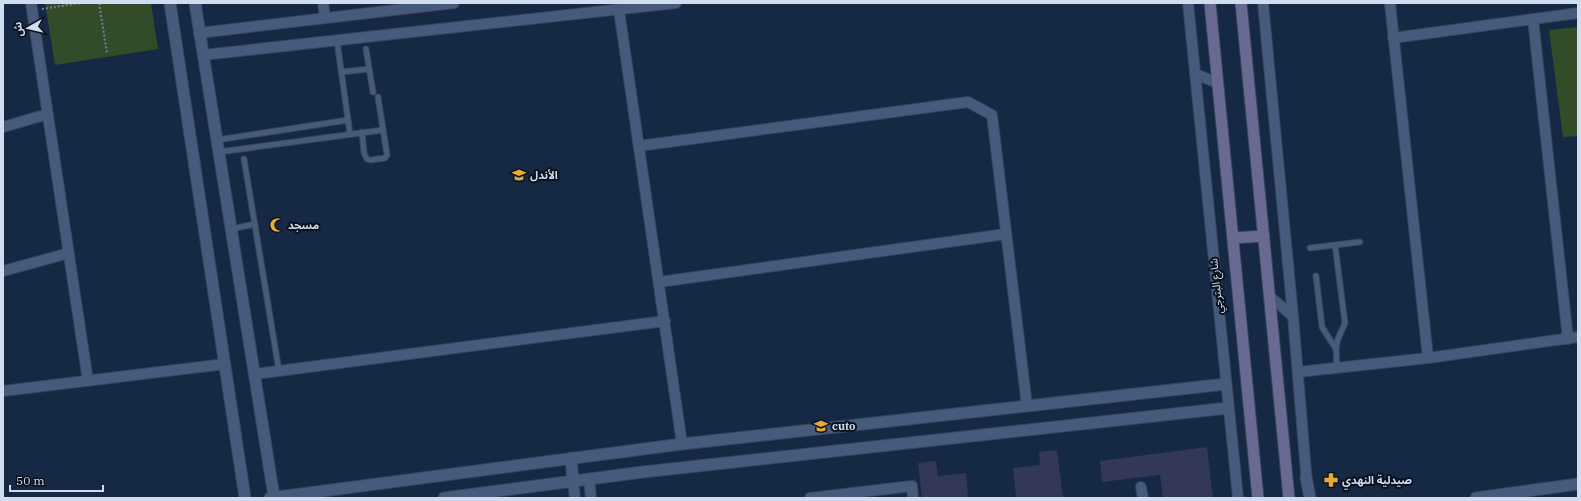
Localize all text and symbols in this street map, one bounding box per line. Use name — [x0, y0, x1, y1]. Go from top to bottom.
north arrow — [8, 8, 48, 48]
text: ش — [10, 21, 26, 38]
school or university icon: الأندل — [511, 167, 527, 183]
place label: الأندل — [530, 168, 558, 182]
mosque icon: مسجد — [269, 217, 285, 233]
place label: مسجد — [288, 218, 319, 232]
street label: شارع البترجي — [1206, 257, 1228, 315]
school or university icon: cuto — [813, 418, 829, 434]
place label: cuto — [832, 419, 856, 433]
scale bar — [10, 467, 103, 493]
pharmacy icon: صيدلية النهدي — [1323, 472, 1339, 488]
text: 50 m — [16, 473, 45, 488]
place label: صيدلية النهدي — [1342, 473, 1412, 490]

